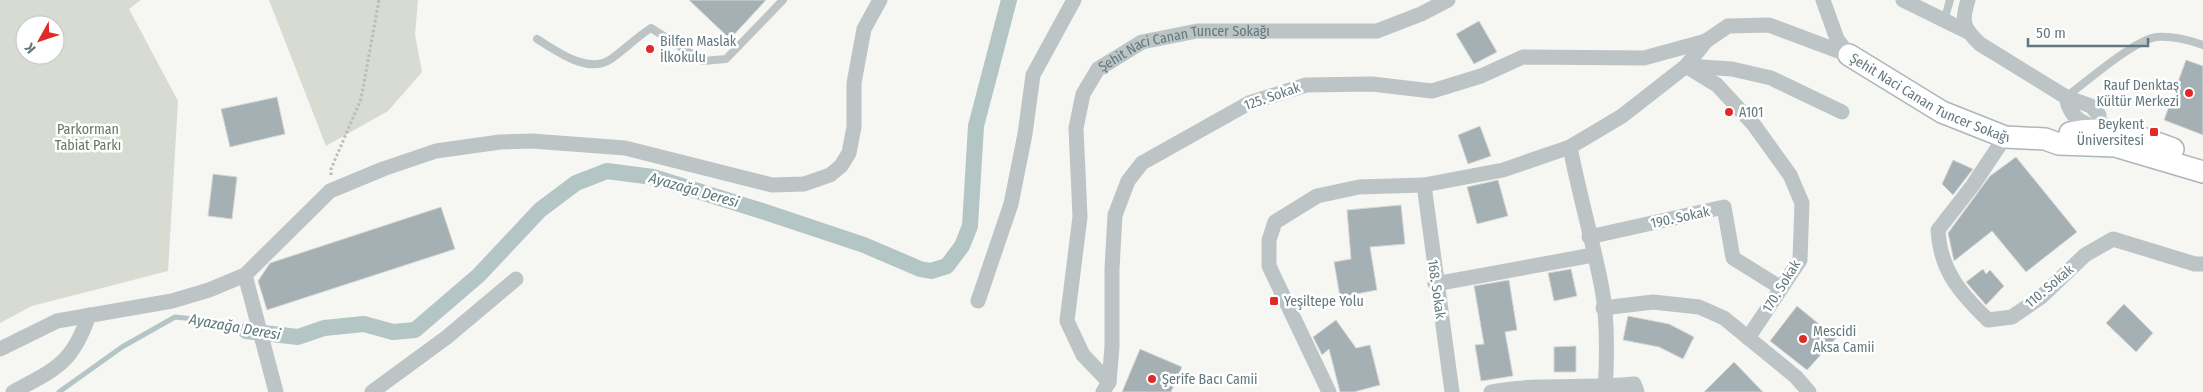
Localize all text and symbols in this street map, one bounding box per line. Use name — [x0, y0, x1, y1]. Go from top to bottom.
north arrow — [15, 15, 65, 65]
scale bar — [2028, 15, 2148, 47]
street label: Şehit Naci Canan Tuncer Sokağı — [1095, 23, 1270, 76]
text: 50 m — [2036, 24, 2066, 42]
place label: Bilfen Maslak İlkokulu — [660, 33, 737, 66]
text: K — [21, 39, 40, 57]
marker: Bilfen Maslak İlkokulu — [644, 43, 656, 55]
street label: Şehit Naci Canan Tuncer Sokağı — [1847, 50, 2010, 146]
place label: Rauf Denktaş Kültür Merkezi — [2097, 77, 2179, 110]
street label: 125. Sokak — [1242, 79, 1303, 114]
marker: Rauf Denktaş Kültür Merkezi — [2183, 87, 2195, 99]
place label: A101 — [1739, 104, 1764, 121]
marker: A101 — [1723, 106, 1735, 118]
place label: Beykent Üniversitesi — [2077, 116, 2144, 149]
park label: Parkorman Tabiat Parkı — [55, 121, 121, 154]
marker: Beykent Üniversitesi — [2148, 126, 2160, 138]
water label: Ayazağa Deresi — [646, 168, 741, 211]
street label: 190. Sokak — [1649, 203, 1712, 232]
street label: 170. Sokak — [1759, 257, 1804, 316]
street label: 168. Sokak — [1424, 258, 1449, 320]
street label: 110. Sokak — [2022, 261, 2077, 312]
place label: Yeşiltepe Yolu — [1284, 293, 1364, 310]
marker: Yeşiltepe Yolu — [1268, 295, 1280, 307]
water label: Ayazağa Deresi — [187, 310, 282, 344]
place label: Mescidi Aksa Camii — [1813, 323, 1875, 356]
marker: Mescidi Aksa Camii — [1797, 333, 1809, 345]
place label: Şerife Bacı Camii — [1162, 371, 1258, 388]
marker: Şerife Bacı Camii — [1146, 373, 1158, 385]

